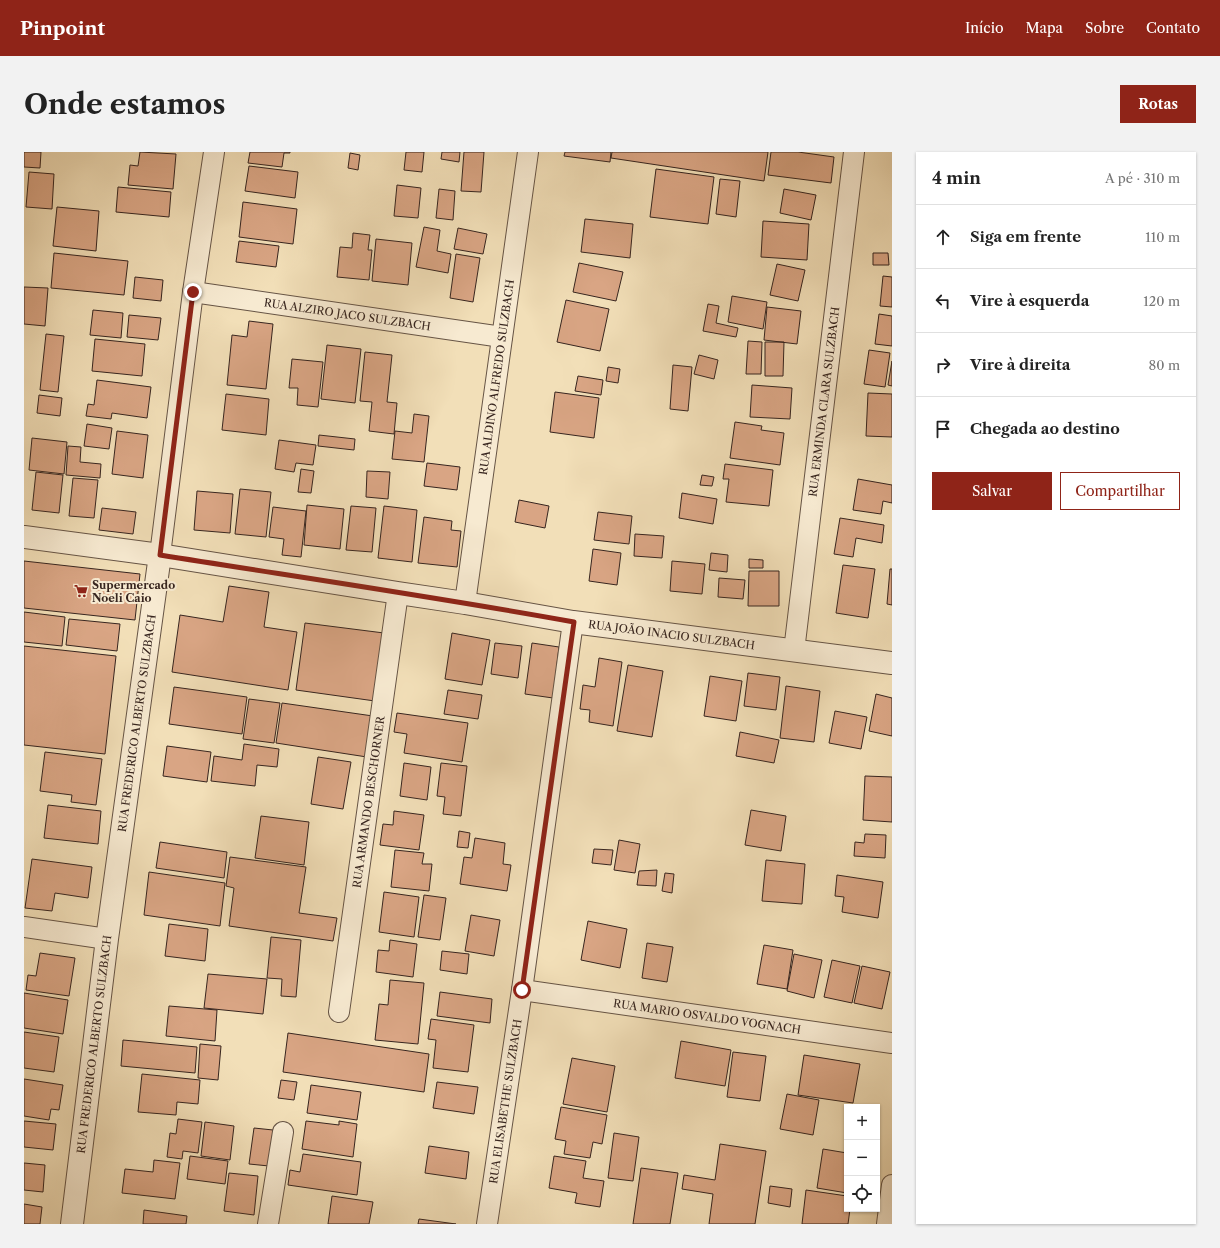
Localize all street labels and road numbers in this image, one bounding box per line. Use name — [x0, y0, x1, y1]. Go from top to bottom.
street label: RUA ALDINO ALFREDO SULZBACH — [476, 279, 517, 476]
street label: RUA ALZIRO JACO SULZBACH — [263, 295, 432, 334]
street label: RUA ERMINDA CLARA SULZBACH — [806, 306, 842, 498]
street label: RUA FREDERICO ALBERTO SULZBACH — [115, 613, 159, 833]
street label: RUA JOÃO INACIO SULZBACH — [587, 617, 756, 652]
street label: RUA ARMANDO BESCHORNER — [350, 714, 388, 889]
street label: RUA FREDERICO ALBERTO SULZBACH — [74, 934, 114, 1154]
street label: RUA MARIO OSVALDO VOGNACH — [612, 996, 802, 1037]
street label: RUA ELISABETHE SULZBACH — [486, 1018, 525, 1185]

